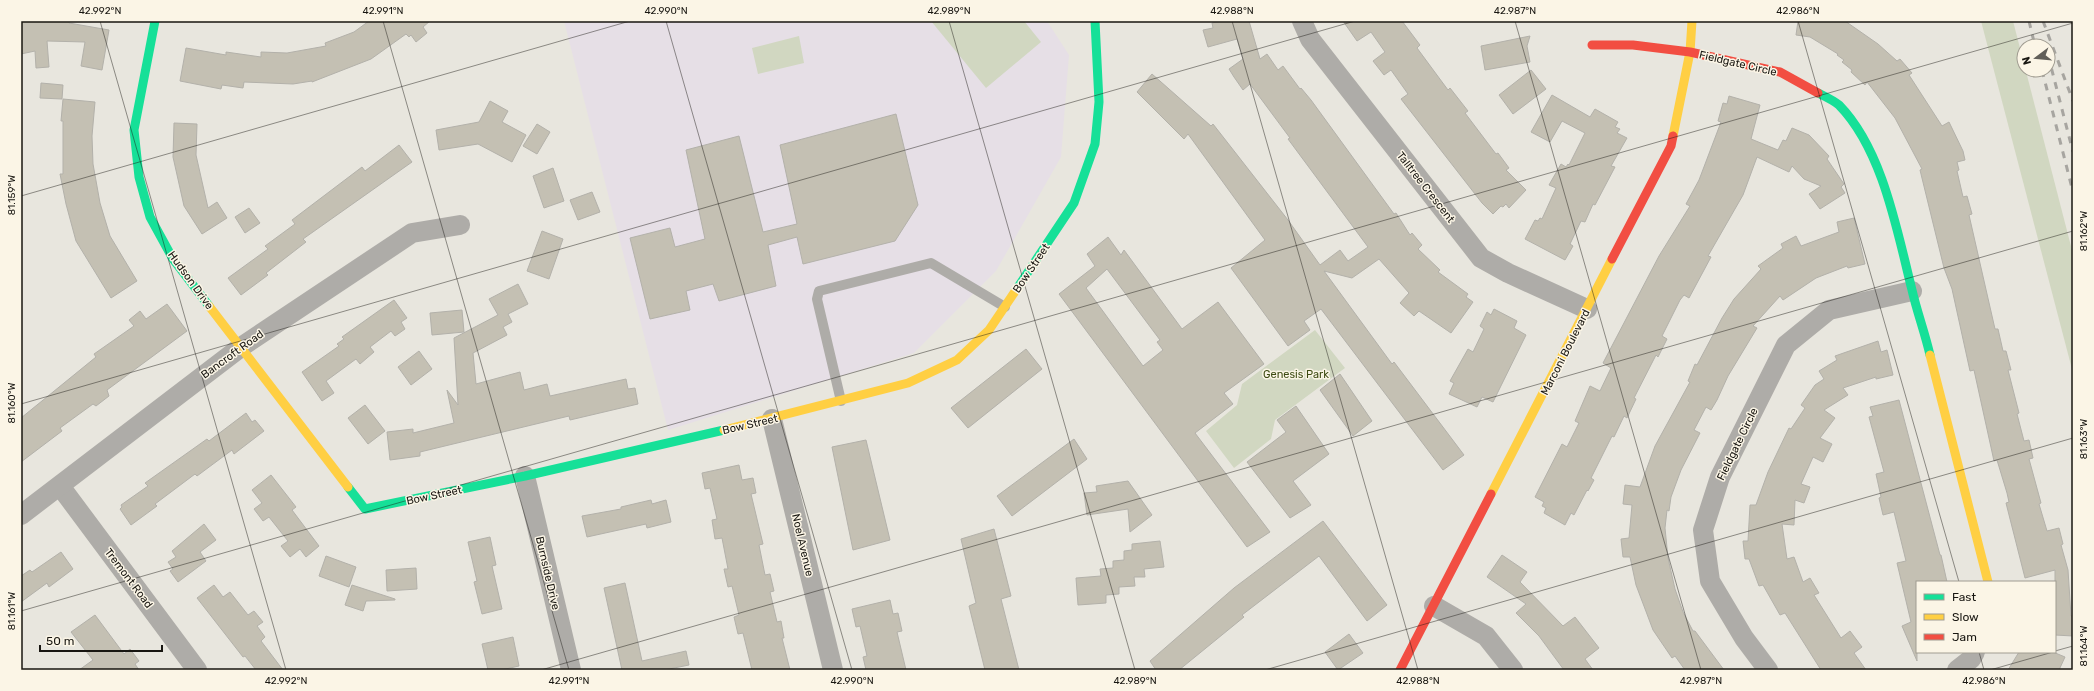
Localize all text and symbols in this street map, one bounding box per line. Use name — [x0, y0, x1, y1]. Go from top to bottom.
text: 42.992°N — [79, 5, 121, 17]
text: 42.991°N — [362, 5, 404, 17]
text: 42.990°N — [644, 5, 688, 17]
text: 42.989°N — [927, 5, 971, 17]
text: 42.988°N — [1210, 5, 1254, 17]
text: 42.987°N — [1494, 5, 1536, 17]
text: 42.986°N — [1776, 5, 1820, 17]
north arrow — [2016, 38, 2056, 78]
street label: Fieldgate Circle — [1698, 48, 1778, 79]
text: N — [2020, 55, 2034, 66]
street label: Talltree Crescent — [1394, 149, 1458, 226]
text: 81.159°W — [6, 175, 18, 215]
text: 81.162°W — [2078, 211, 2090, 251]
street label: Bow Street — [1010, 241, 1053, 295]
street label: Hudson Drive — [165, 249, 216, 312]
street label: Marconi Boulevard — [1538, 307, 1593, 397]
street label: Bancroft Road — [199, 327, 266, 381]
park label: Genesis Park — [1263, 368, 1329, 381]
text: 81.160°W — [6, 382, 18, 424]
street label: Fieldgate Circle — [1714, 406, 1761, 483]
street label: Bow Street — [721, 412, 780, 437]
text: 81.163°W — [2078, 419, 2090, 459]
street label: Bow Street — [405, 483, 464, 508]
street label: Noel Avenue — [789, 513, 816, 578]
street label: Burnside Drive — [533, 535, 562, 611]
street label: Tremont Road — [102, 546, 155, 611]
legend — [1916, 581, 2056, 653]
text: Fast — [1952, 590, 1976, 604]
text: 81.161°W — [6, 592, 18, 630]
text: Slow — [1952, 610, 1979, 624]
text: 81.164°W — [2078, 626, 2090, 666]
scale bar — [40, 627, 162, 653]
text: Jam — [1952, 630, 1977, 644]
text: 50 m — [46, 634, 74, 648]
text: 42.992°N — [265, 675, 307, 687]
text: 42.991°N — [548, 675, 590, 687]
text: 42.990°N — [830, 675, 874, 687]
text: 42.989°N — [1113, 675, 1157, 687]
text: 42.988°N — [1396, 675, 1440, 687]
text: 42.987°N — [1680, 675, 1722, 687]
text: 42.986°N — [1962, 675, 2006, 687]

